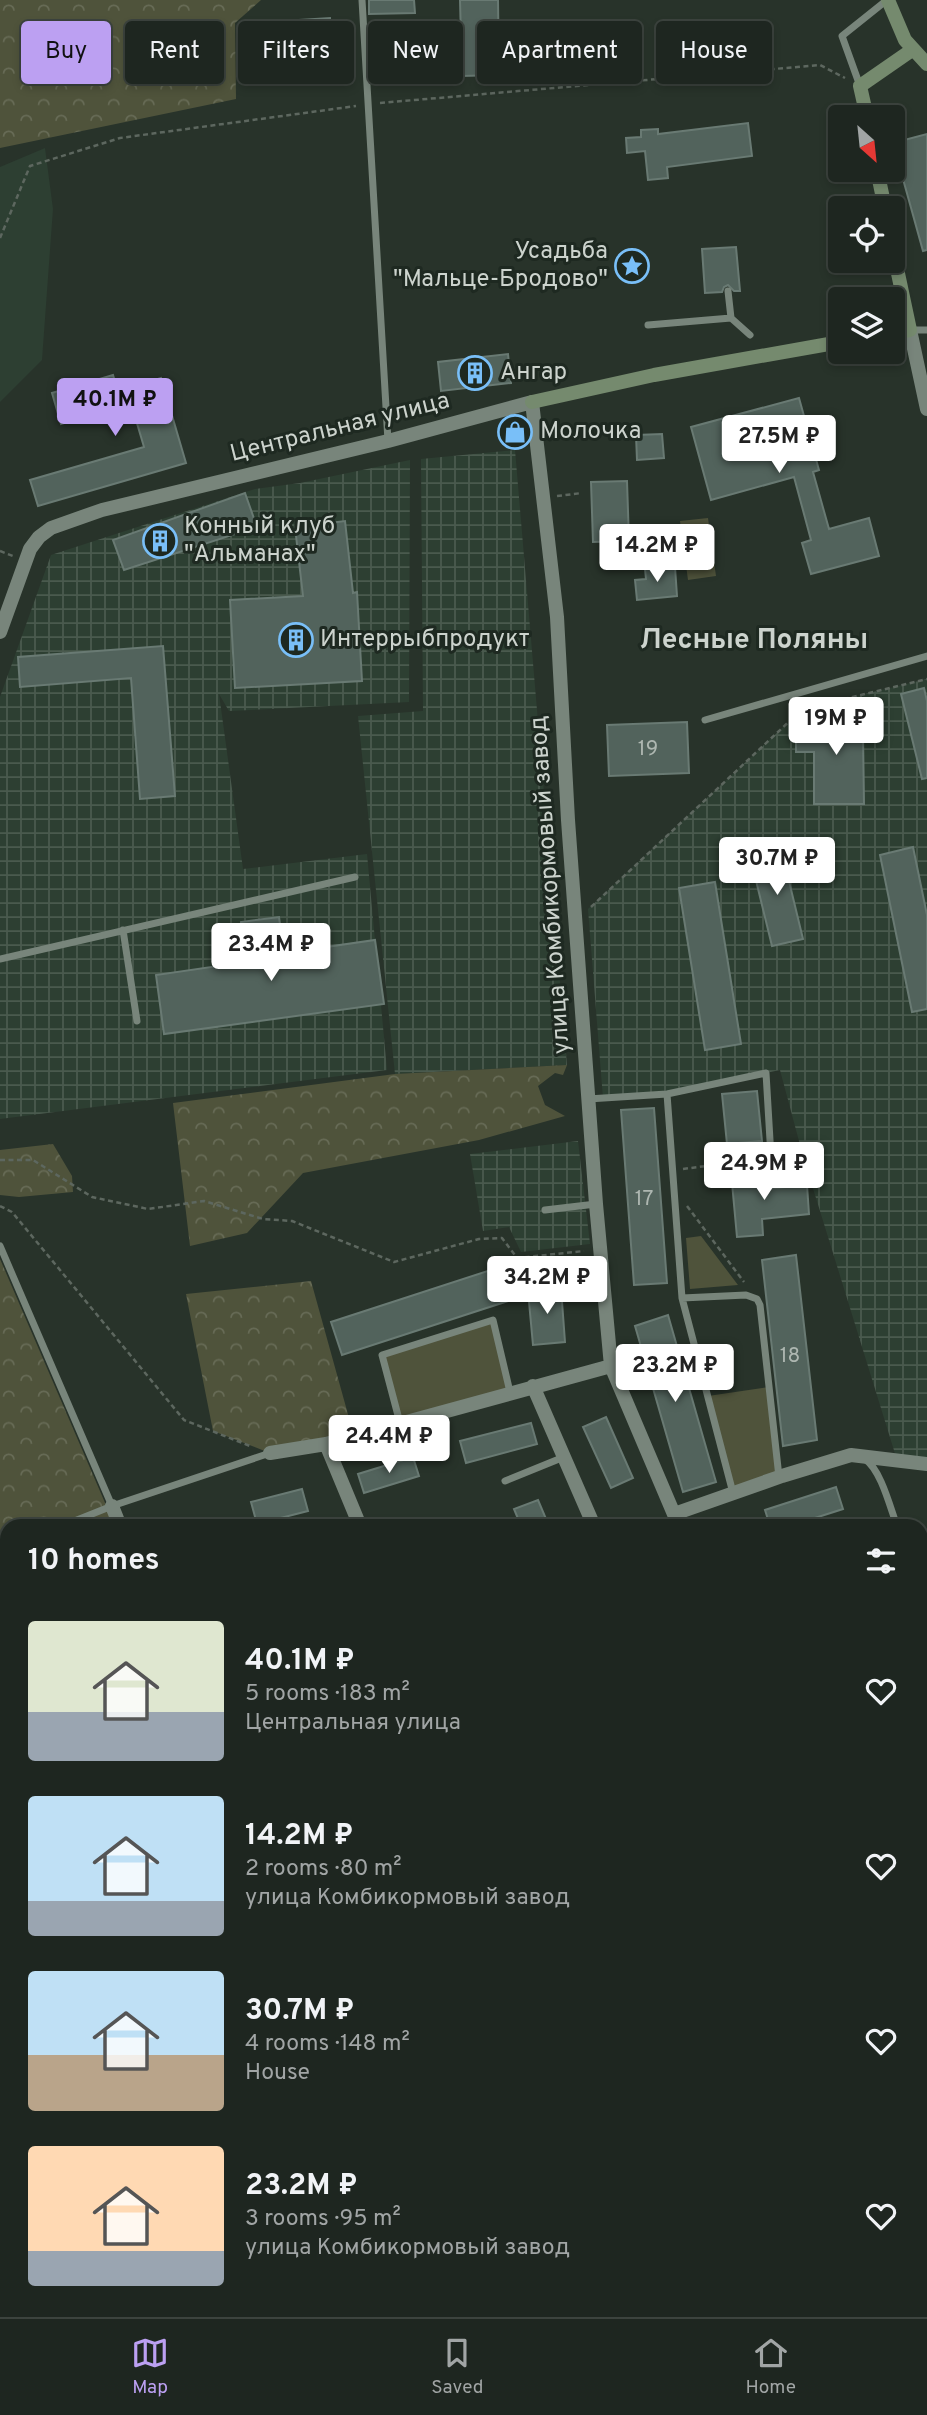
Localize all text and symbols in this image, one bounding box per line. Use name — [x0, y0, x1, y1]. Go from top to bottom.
chip: Buy — [21, 21, 111, 84]
chip: Rent — [125, 21, 224, 84]
chip: Filters — [238, 21, 354, 84]
chip: New — [368, 21, 463, 84]
chip: Apartment — [477, 21, 642, 84]
chip: House — [656, 21, 772, 84]
north arrow — [828, 105, 905, 182]
map controls — [828, 105, 905, 364]
button: locate — [828, 196, 905, 273]
place label: Усадьба "Мальце-Бродово" — [393, 237, 608, 295]
place icon: Усадьба "Мальце-Бродово" — [613, 247, 651, 285]
button: layers — [828, 287, 905, 364]
building icon: Ангар — [456, 354, 494, 392]
place label: Ангар — [500, 358, 567, 388]
pin: 40.1M ₽ — [50, 378, 180, 438]
text: 40.1M ₽ — [73, 386, 157, 415]
street label: Центральная улица — [227, 386, 453, 470]
shop icon: Молочка — [496, 413, 534, 451]
pin: 27.5M ₽ — [714, 416, 844, 475]
place label: Молочка — [540, 417, 641, 447]
text: 27.5M ₽ — [738, 423, 820, 452]
place label: Конный клуб "Альманах" — [184, 512, 335, 570]
building icon: Конный клуб "Альманах" — [141, 522, 179, 560]
pin: 14.2M ₽ — [592, 524, 722, 584]
text: 14.2M ₽ — [615, 532, 699, 561]
building icon: Интеррыбпродукт — [277, 621, 315, 659]
district label: Лесные Поляны — [640, 623, 868, 659]
place label: Интеррыбпродукт — [320, 625, 530, 655]
pin: 19M ₽ — [787, 698, 885, 757]
text: 19M ₽ — [805, 705, 867, 734]
street label: улица Комбикормовый завод — [524, 715, 578, 1055]
house number: 19 — [638, 736, 658, 763]
pin: 30.7M ₽ — [712, 838, 842, 897]
text: 30.7M ₽ — [735, 845, 819, 874]
pin: 23.4M ₽ — [206, 923, 336, 983]
text: 23.4M ₽ — [227, 931, 315, 960]
pin: 24.9M ₽ — [699, 1142, 829, 1202]
text: 24.9M ₽ — [720, 1150, 808, 1179]
house number: 17 — [635, 1186, 653, 1213]
pin: 34.2M ₽ — [482, 1256, 612, 1316]
text: 34.2M ₽ — [503, 1264, 591, 1293]
house number: 18 — [780, 1343, 800, 1370]
pin: 23.2M ₽ — [610, 1344, 740, 1404]
text: 23.2M ₽ — [632, 1352, 718, 1381]
pin: 24.4M ₽ — [324, 1416, 454, 1475]
text: 24.4M ₽ — [345, 1423, 433, 1452]
icon: filters — [862, 1542, 900, 1580]
text: 10 homes — [28, 1543, 159, 1580]
text: 40.1M ₽ — [245, 1643, 355, 1680]
icon: home — [84, 1649, 168, 1733]
icon: heart — [862, 1672, 900, 1710]
text: 5 rooms · 183 m² — [245, 1680, 410, 1709]
text: Центральная улица — [245, 1709, 461, 1738]
text: 14.2M ₽ — [245, 1818, 353, 1855]
icon: home — [84, 1824, 168, 1908]
icon: heart — [862, 1847, 900, 1885]
text: 2 rooms · 80 m² — [245, 1855, 402, 1884]
text: улица Комбикормовый завод — [245, 1884, 570, 1913]
text: 30.7M ₽ — [245, 1993, 355, 2030]
icon: home — [84, 1999, 168, 2083]
icon: heart — [862, 2022, 900, 2060]
text: 4 rooms · 148 m² — [245, 2030, 410, 2059]
text: House — [245, 2059, 310, 2088]
text: 23.2M ₽ — [245, 2168, 358, 2205]
icon: home — [84, 2174, 168, 2258]
icon: heart — [862, 2197, 900, 2235]
text: 3 rooms · 95 m² — [245, 2205, 401, 2234]
text: улица Комбикормовый завод — [245, 2234, 570, 2263]
tab: Map — [131, 2334, 169, 2400]
tab: Saved — [431, 2334, 483, 2400]
tab: Home — [745, 2334, 796, 2400]

